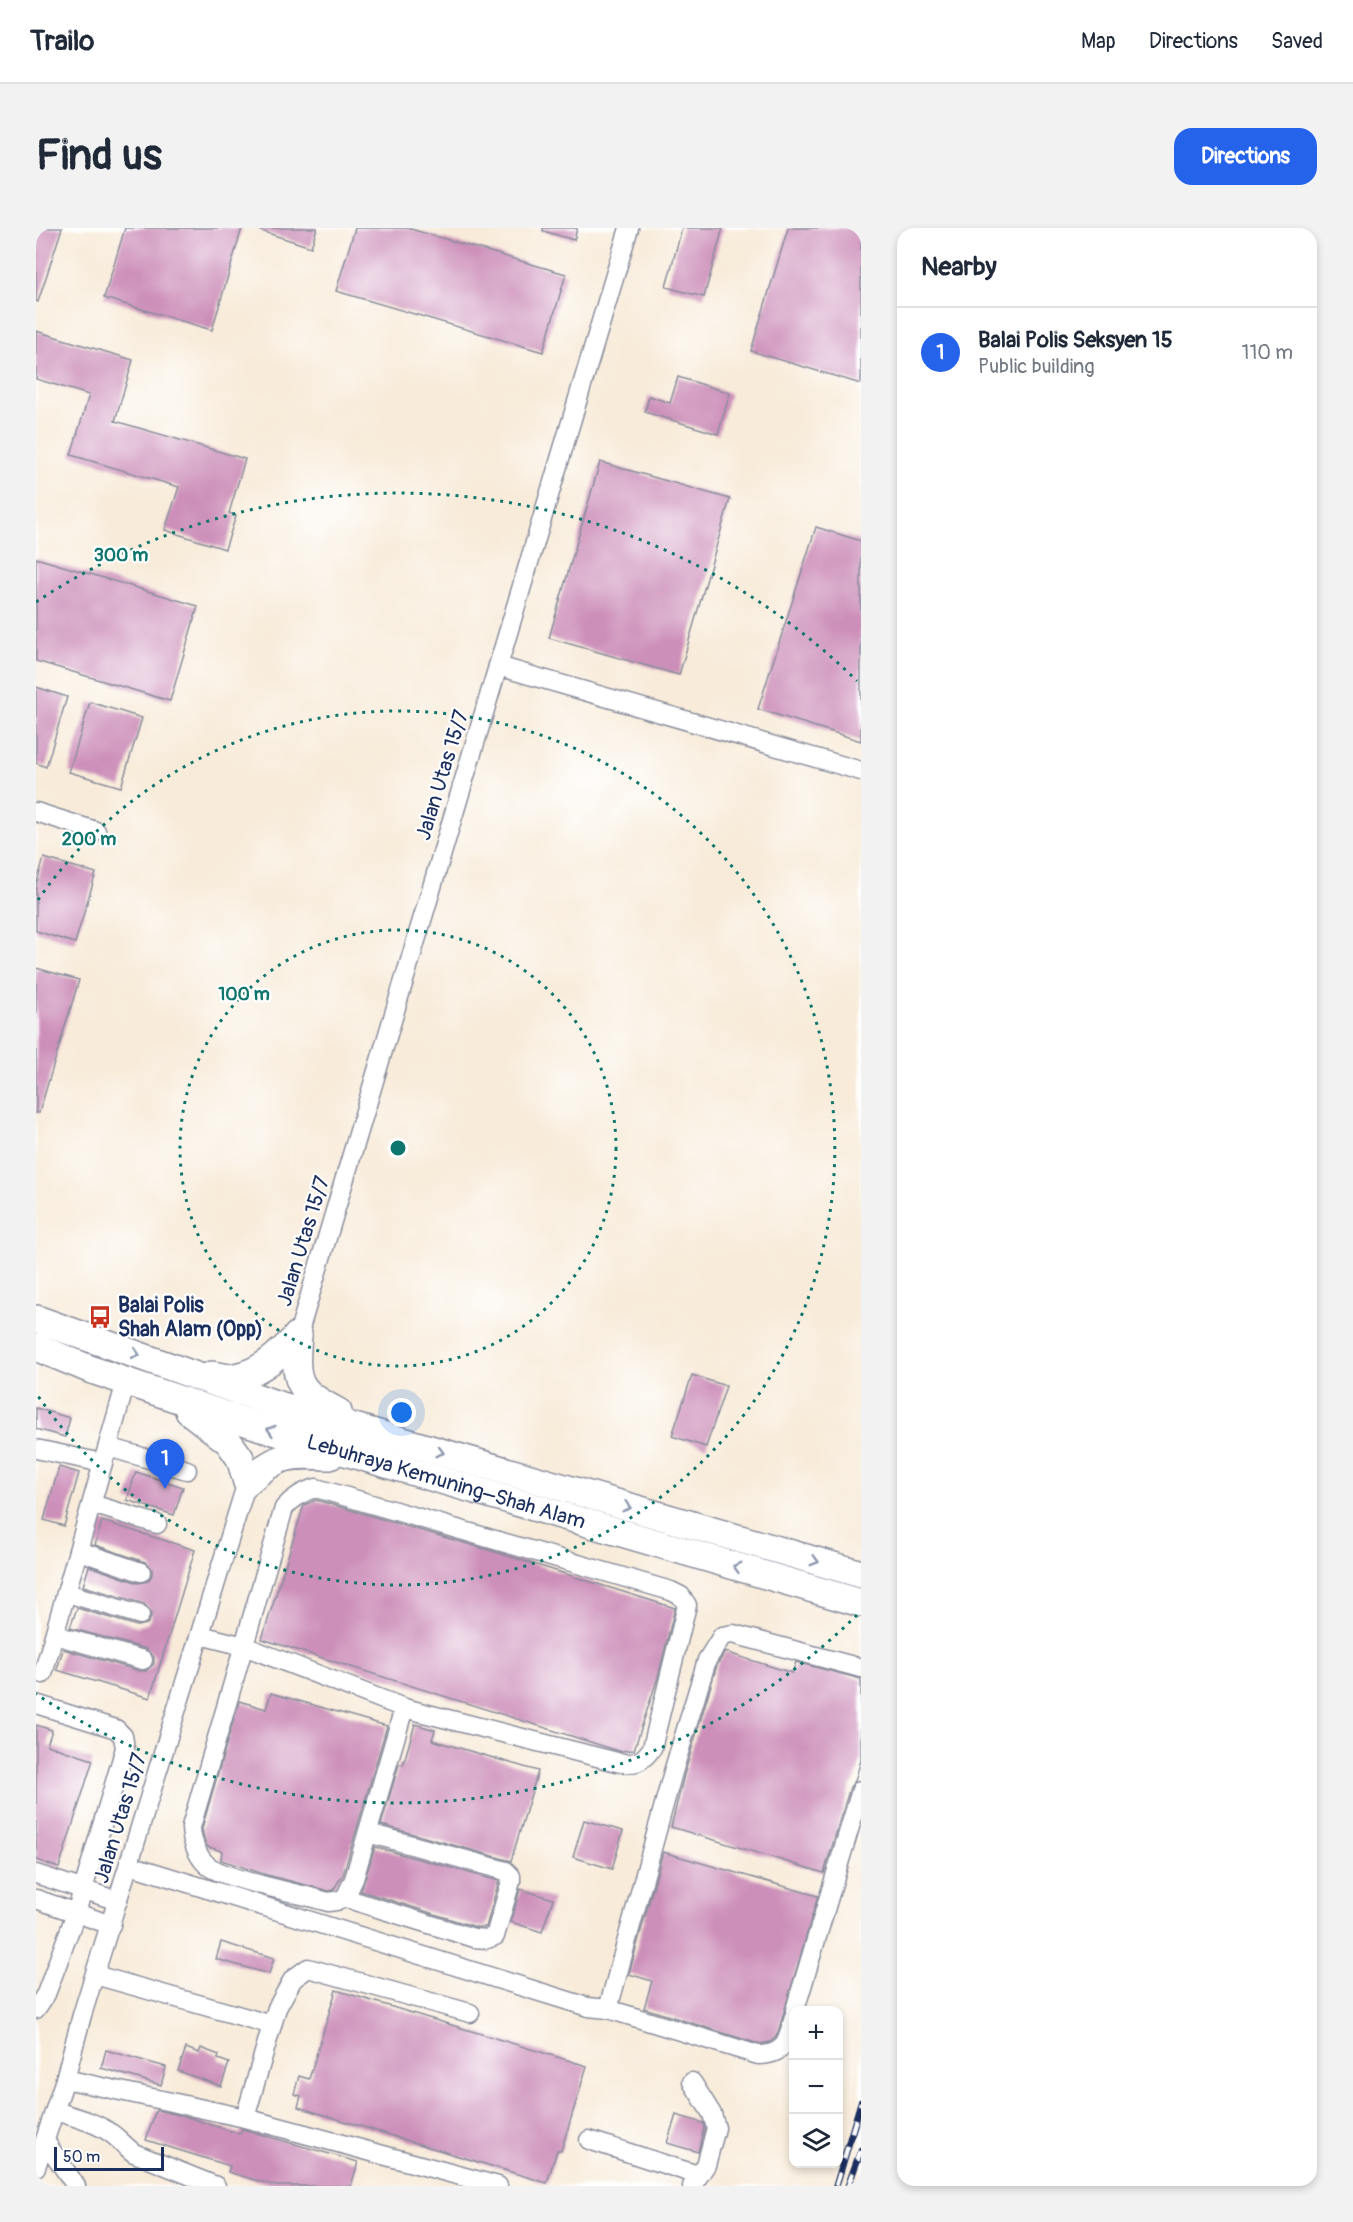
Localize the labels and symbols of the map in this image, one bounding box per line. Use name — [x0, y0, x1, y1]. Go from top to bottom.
text: 300 m — [94, 544, 148, 567]
street label: Jalan Utas 15/7 — [410, 707, 475, 844]
text: 200 m — [62, 828, 116, 851]
text: 100 m — [218, 983, 270, 1006]
centre of rings — [388, 1138, 408, 1158]
street label: Jalan Utas 15/7 — [271, 1173, 336, 1310]
place label: Balai Polis Shah Alam (Opp) — [118, 1292, 263, 1343]
bus stop icon: Balai Polis Shah Alam (Opp) — [87, 1304, 113, 1330]
one-way arrow — [131, 1346, 141, 1359]
your location — [387, 1398, 416, 1427]
one-way arrow — [266, 1425, 277, 1437]
street label: Lebuhraya Kemuning–Shah Alam — [304, 1428, 589, 1536]
pin: 1 — [146, 1440, 184, 1489]
one-way arrow — [435, 1445, 445, 1458]
one-way arrow — [621, 1500, 632, 1512]
one-way arrow — [809, 1554, 820, 1566]
one-way arrow — [732, 1561, 742, 1574]
street label: Jalan Utas 15/7 — [88, 1750, 153, 1887]
scale bar — [54, 2144, 164, 2172]

